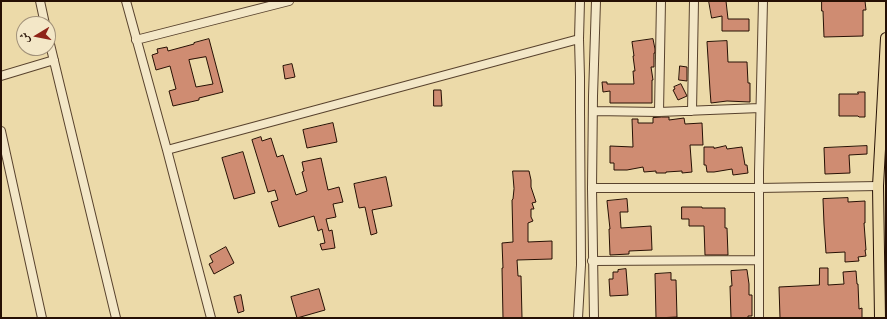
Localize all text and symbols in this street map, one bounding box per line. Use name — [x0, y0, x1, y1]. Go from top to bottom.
north arrow — [16, 16, 56, 56]
text: ش — [17, 31, 32, 45]

